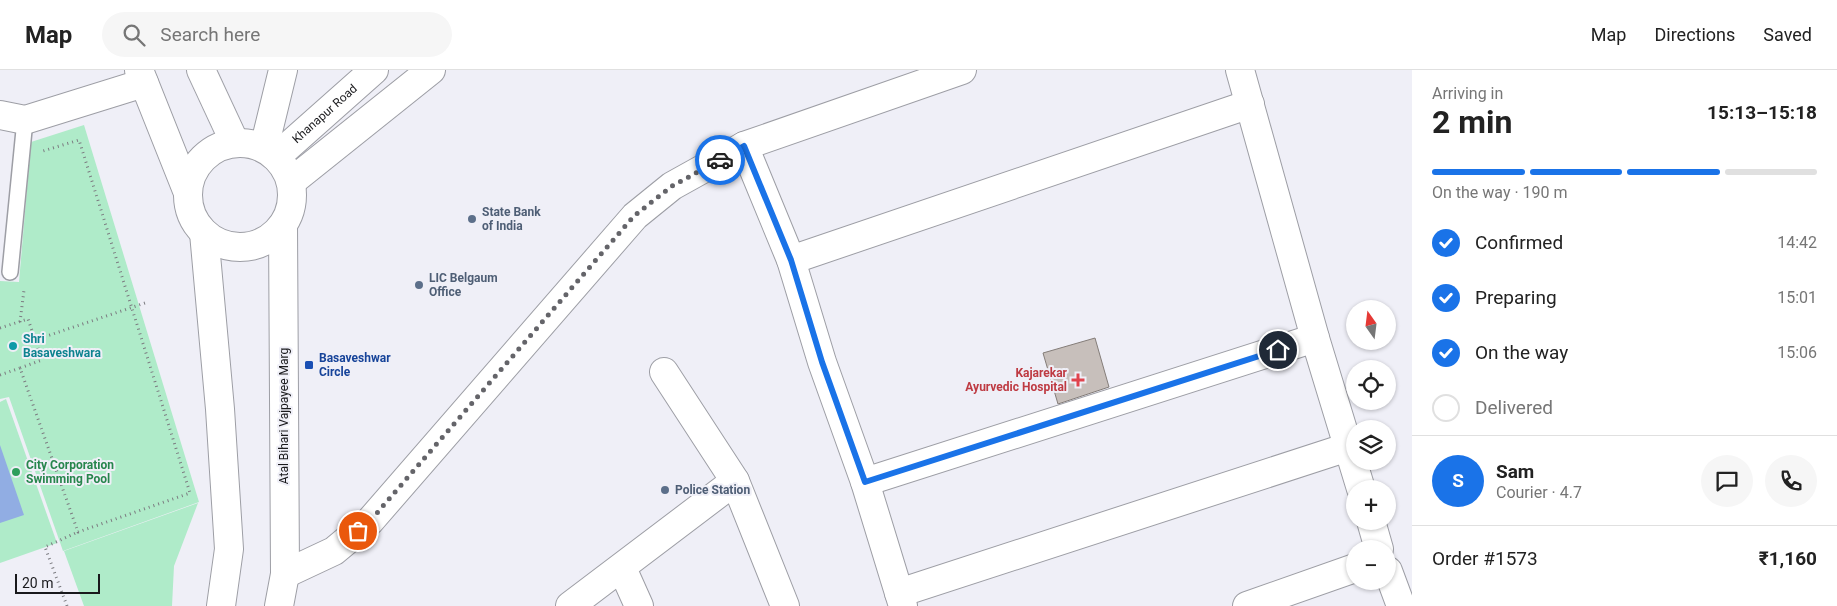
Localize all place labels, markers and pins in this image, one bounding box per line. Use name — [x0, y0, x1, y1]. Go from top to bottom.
place label: State Bank of India — [482, 205, 541, 233]
marker: State Bank of India — [466, 213, 478, 225]
place label: LIC Belgaum Office — [429, 271, 498, 299]
marker: LIC Belgaum Office — [413, 279, 425, 291]
pin — [1257, 329, 1299, 371]
place label: Shri Basaveshwara — [23, 332, 101, 360]
marker: Shri Basaveshwara — [7, 340, 19, 352]
place label: Basaveshwar Circle — [319, 351, 391, 379]
marker: Basaveshwar Circle — [303, 359, 315, 371]
place label: Kajarekar Ayurvedic Hospital — [965, 366, 1068, 394]
marker: Kajarekar Ayurvedic Hospital — [1071, 373, 1085, 387]
place label: City Corporation Swimming Pool — [26, 458, 114, 486]
marker: City Corporation Swimming Pool — [10, 466, 22, 478]
place label: Police Station — [675, 483, 750, 497]
marker: Police Station — [659, 484, 671, 496]
pin — [337, 510, 379, 552]

